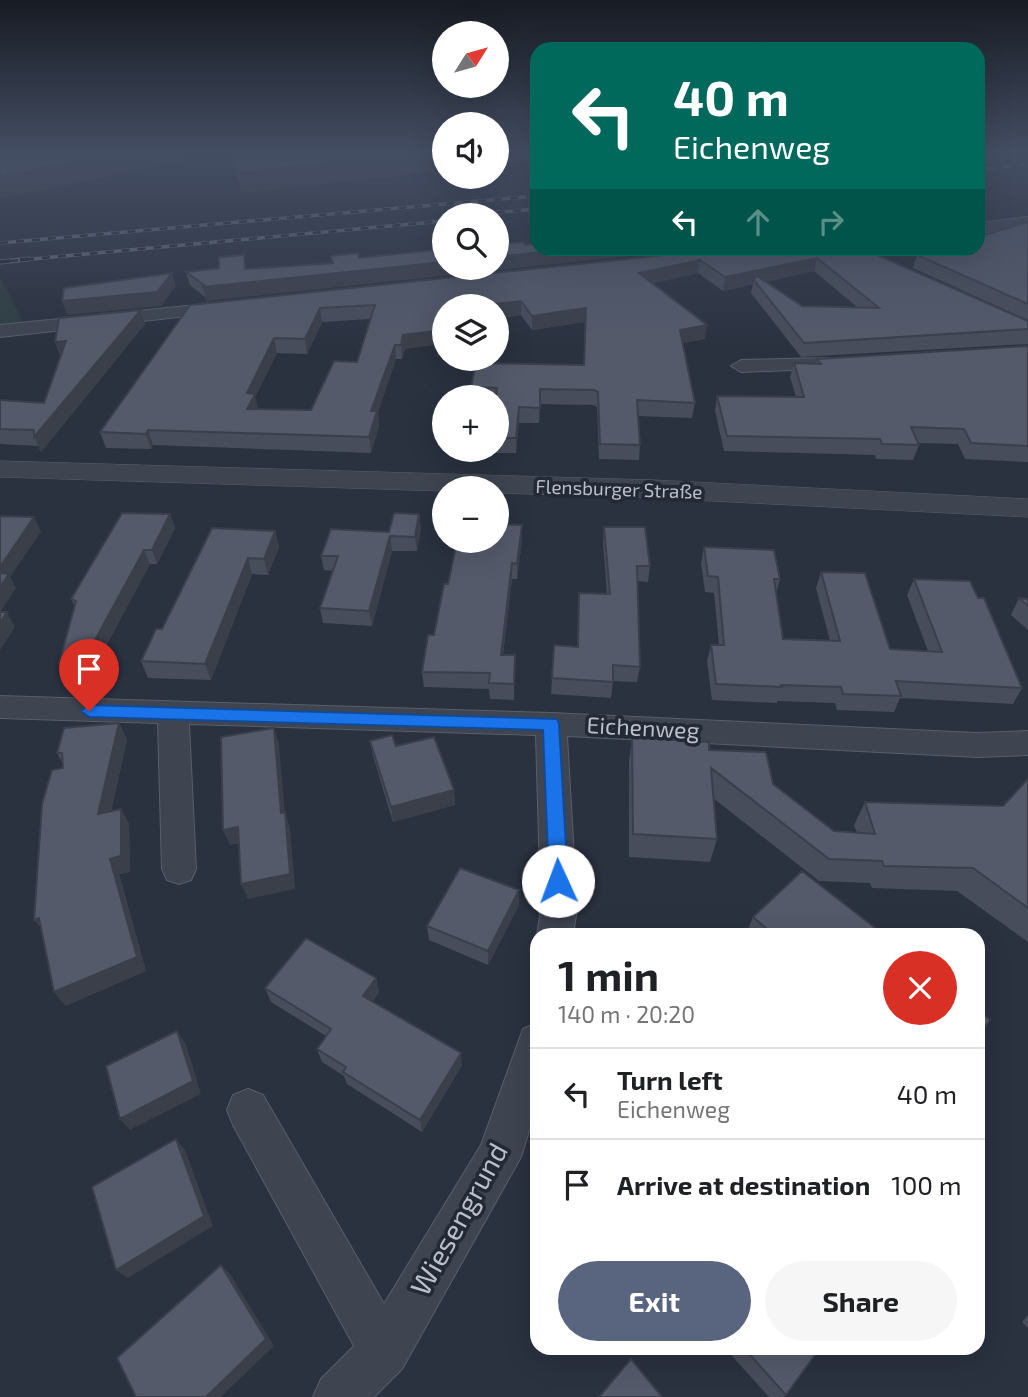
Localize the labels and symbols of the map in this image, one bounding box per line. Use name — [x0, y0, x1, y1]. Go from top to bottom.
north arrow — [432, 21, 509, 98]
street label: Flensburger Straße — [535, 474, 703, 503]
pin — [59, 639, 119, 711]
street label: Eichenweg — [586, 710, 700, 744]
position arrow — [521, 844, 595, 918]
street label: Wiesengrund — [402, 1136, 514, 1301]

